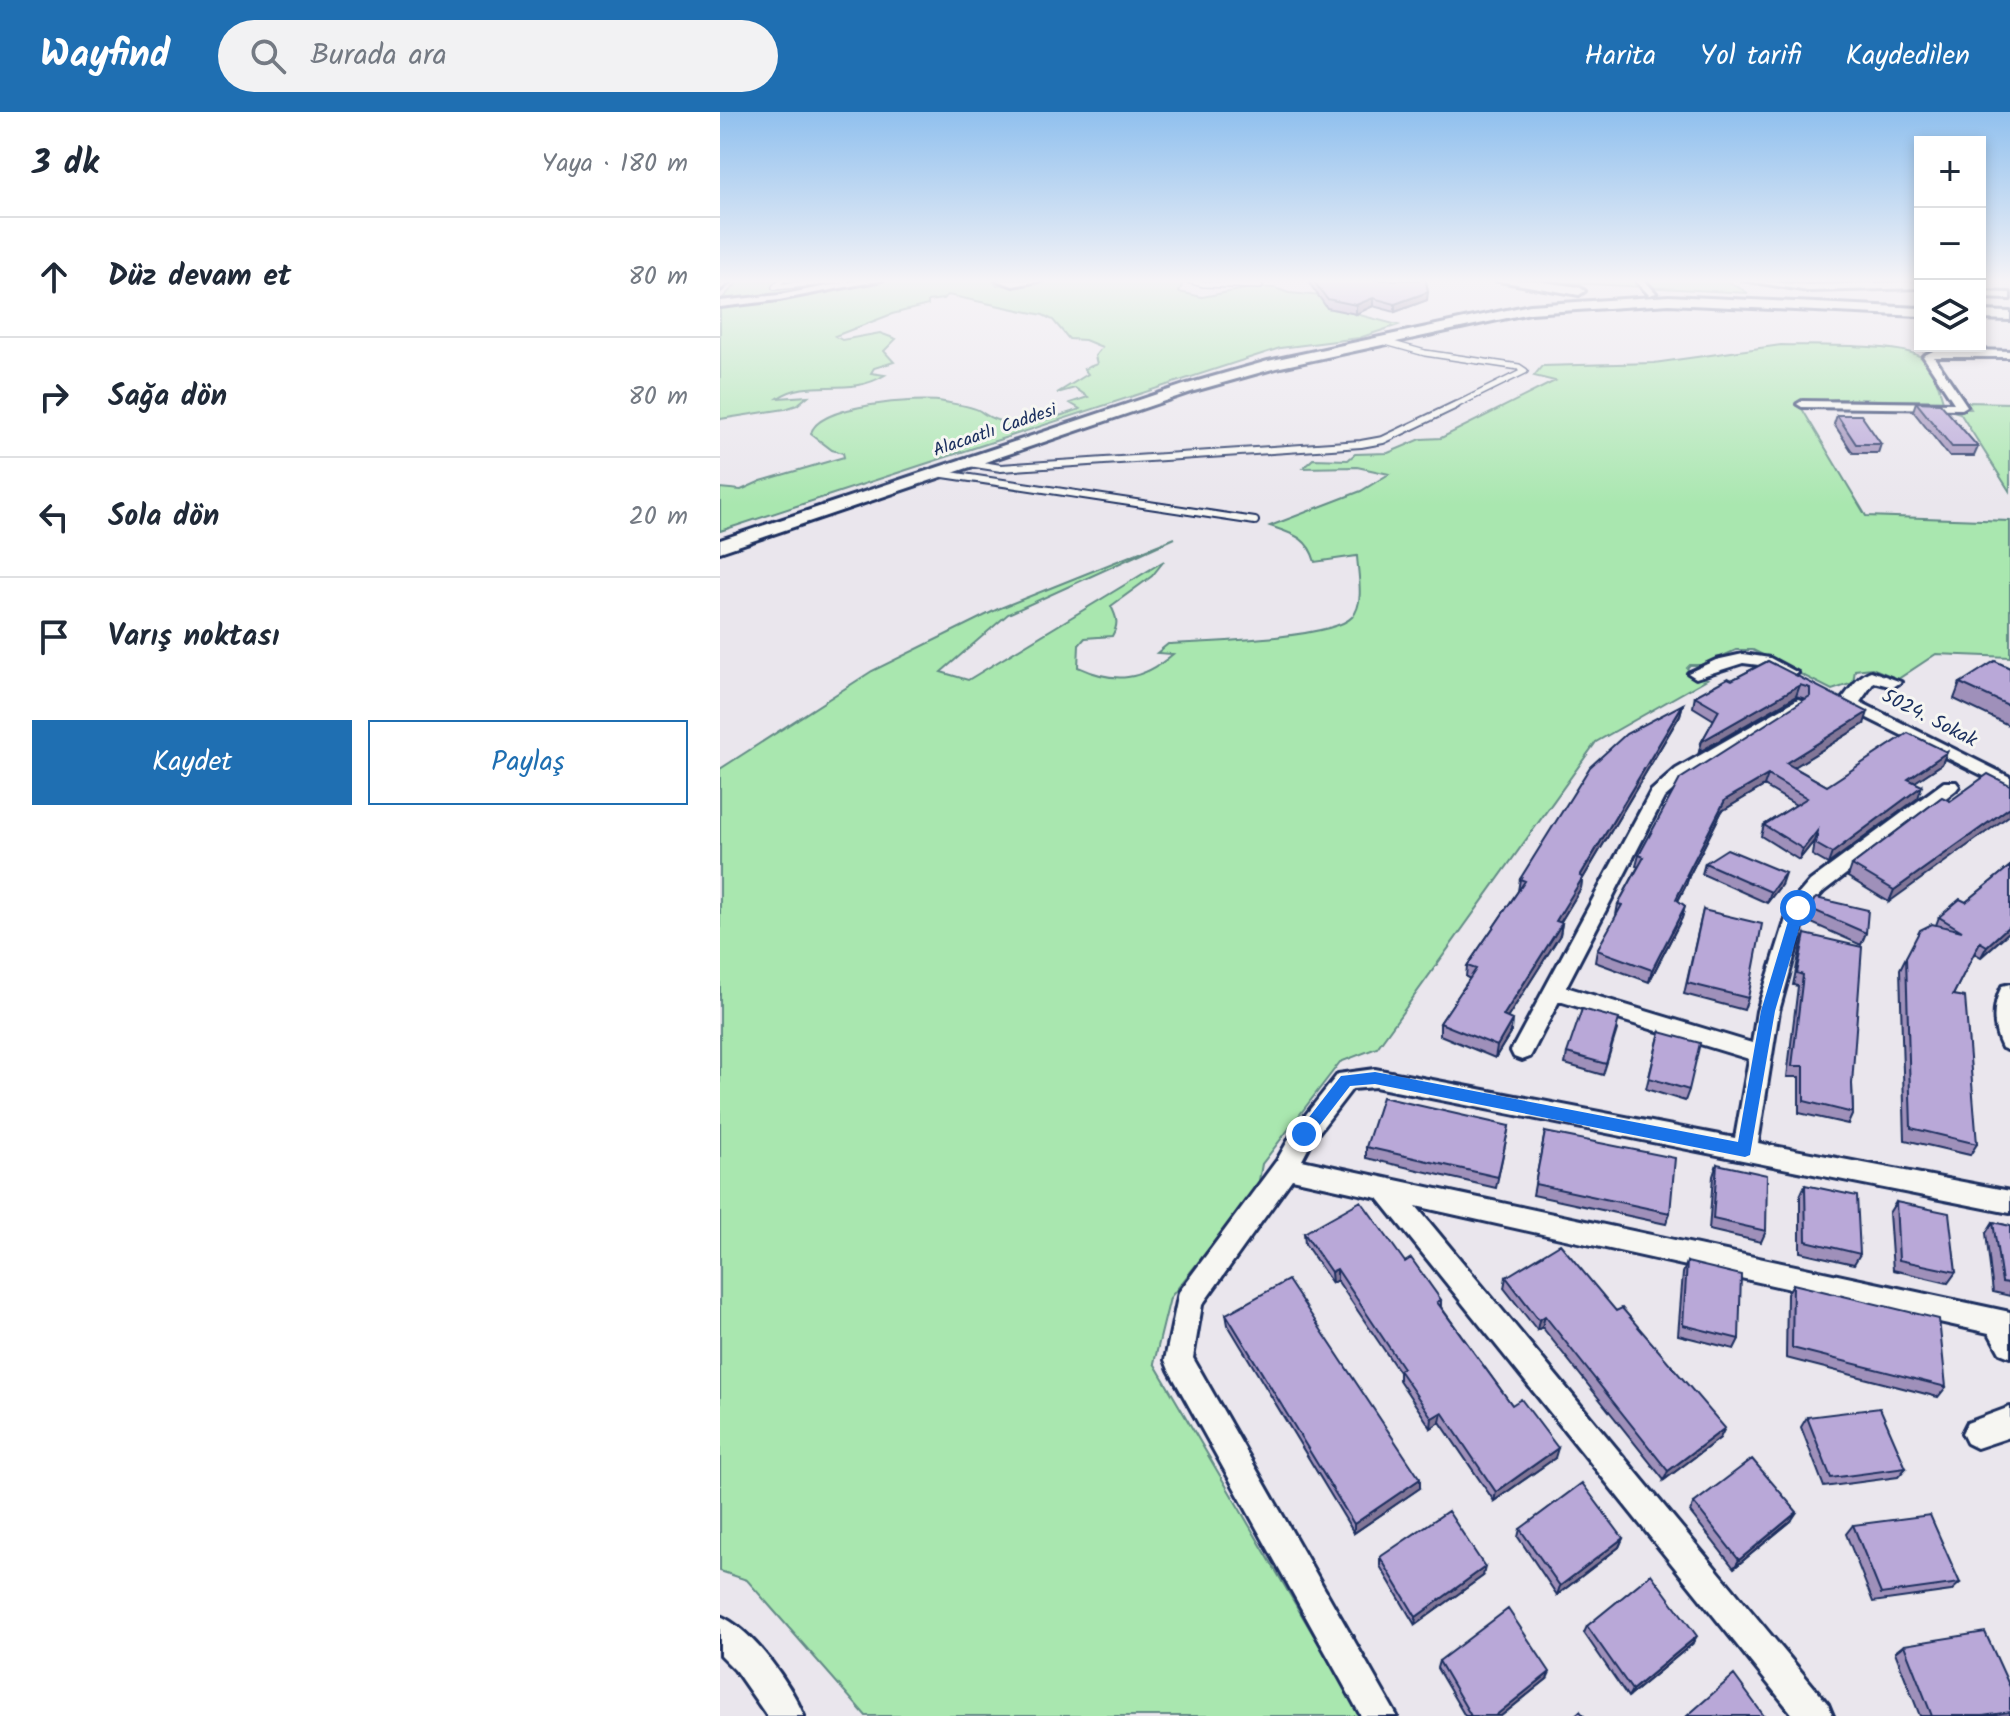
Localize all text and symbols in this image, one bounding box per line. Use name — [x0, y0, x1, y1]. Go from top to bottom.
search box — [218, 20, 778, 92]
text: Wayfind — [40, 26, 170, 86]
text: Burada ara — [310, 32, 447, 80]
icon: search — [246, 34, 290, 78]
text: Harita — [1584, 34, 1656, 79]
text: Yol tarifi — [1700, 34, 1802, 79]
text: Kaydedilen — [1846, 34, 1970, 79]
map controls — [1914, 136, 1986, 352]
button: + — [1914, 136, 1986, 208]
text: 3 dk — [32, 137, 99, 191]
text: Yaya · 180 m — [542, 143, 688, 185]
button: − — [1914, 208, 1986, 280]
text: Düz devam et — [108, 253, 291, 301]
icon: ahead — [32, 255, 76, 299]
text: 80 m — [628, 256, 688, 298]
button: layers — [1914, 280, 1986, 352]
text: Sağa dön — [108, 373, 227, 421]
icon: right — [32, 375, 76, 419]
text: 80 m — [628, 376, 688, 418]
street label: Alacaatlı Caddesi — [929, 396, 1061, 466]
text: Sola dön — [108, 493, 219, 541]
icon: left — [32, 495, 76, 539]
text: 20 m — [629, 496, 688, 538]
text: Varış noktası — [108, 613, 279, 661]
icon: arrive — [32, 615, 76, 659]
street label: 5024. Sokak — [1875, 681, 1983, 757]
button: Kaydet — [32, 720, 352, 805]
button: Paylaş — [368, 720, 688, 805]
route start — [1780, 890, 1816, 926]
route end — [1286, 1116, 1322, 1152]

